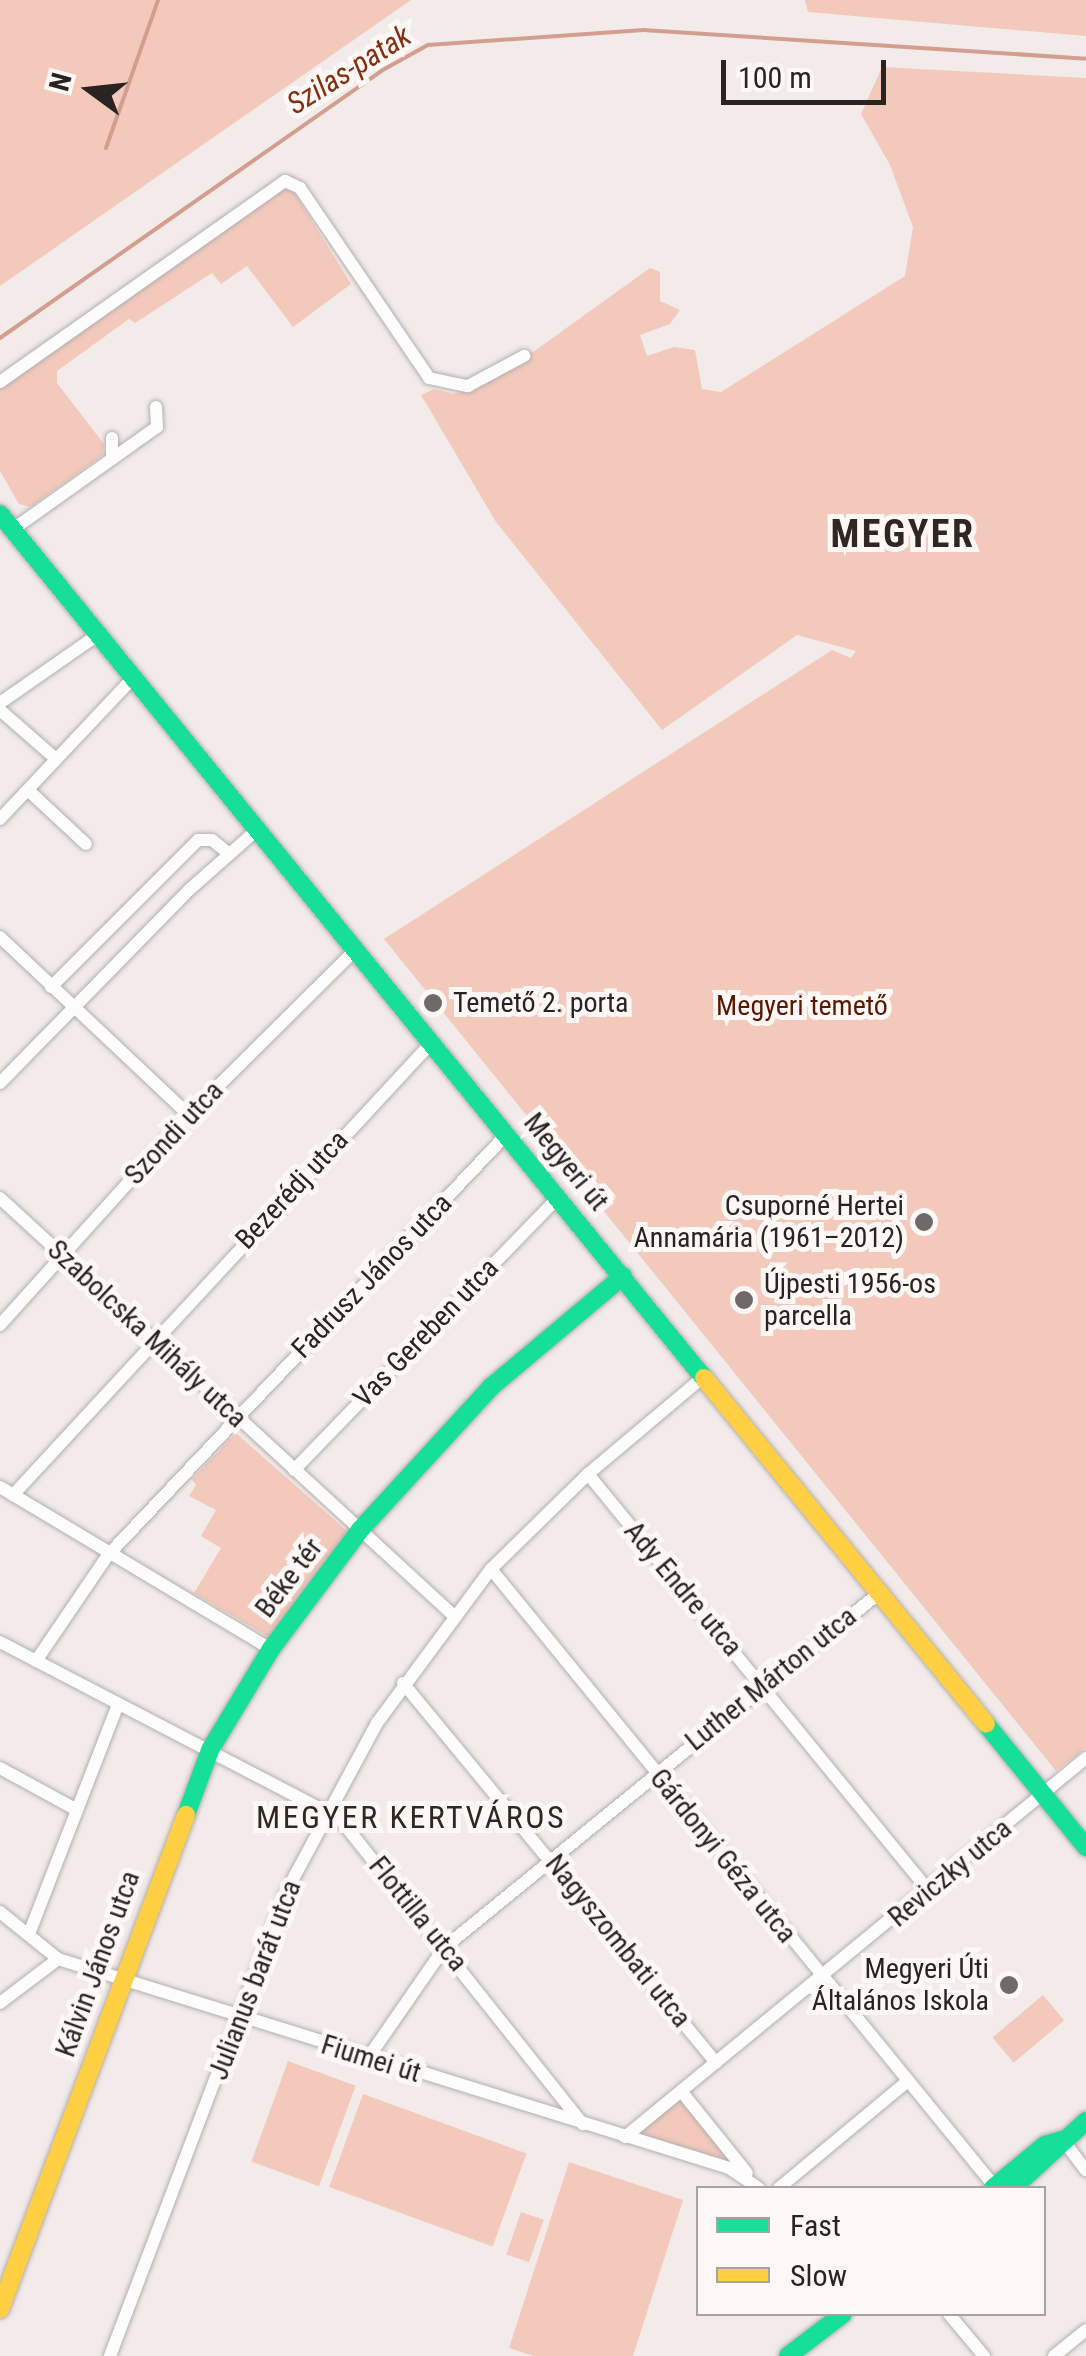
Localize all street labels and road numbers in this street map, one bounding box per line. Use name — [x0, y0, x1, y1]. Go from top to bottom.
street label: Szondi utca — [118, 1074, 230, 1192]
street label: Megyeri út — [516, 1106, 616, 1218]
street label: Bezerédj utca — [229, 1124, 355, 1256]
street label: Fadrusz János utca — [285, 1187, 459, 1365]
street label: Szabolcska Mihály utca — [41, 1233, 253, 1435]
street label: Vas Gereben utca — [347, 1252, 505, 1414]
street label: Ady Endre utca — [617, 1515, 749, 1663]
street label: Béke tér — [248, 1532, 330, 1624]
street label: Luther Márton utca — [679, 1600, 863, 1758]
street label: Gárdonyi Géza utca — [643, 1762, 803, 1950]
street label: Reviczky utca — [882, 1812, 1018, 1934]
street label: Nagyszombati utca — [538, 1848, 698, 2034]
street label: Flottilla utca — [362, 1850, 474, 1978]
street label: Kálvin János utca — [49, 1866, 147, 2062]
street label: Julianus barát utca — [201, 1875, 309, 2085]
street label: Fiumei út — [317, 2028, 425, 2090]

